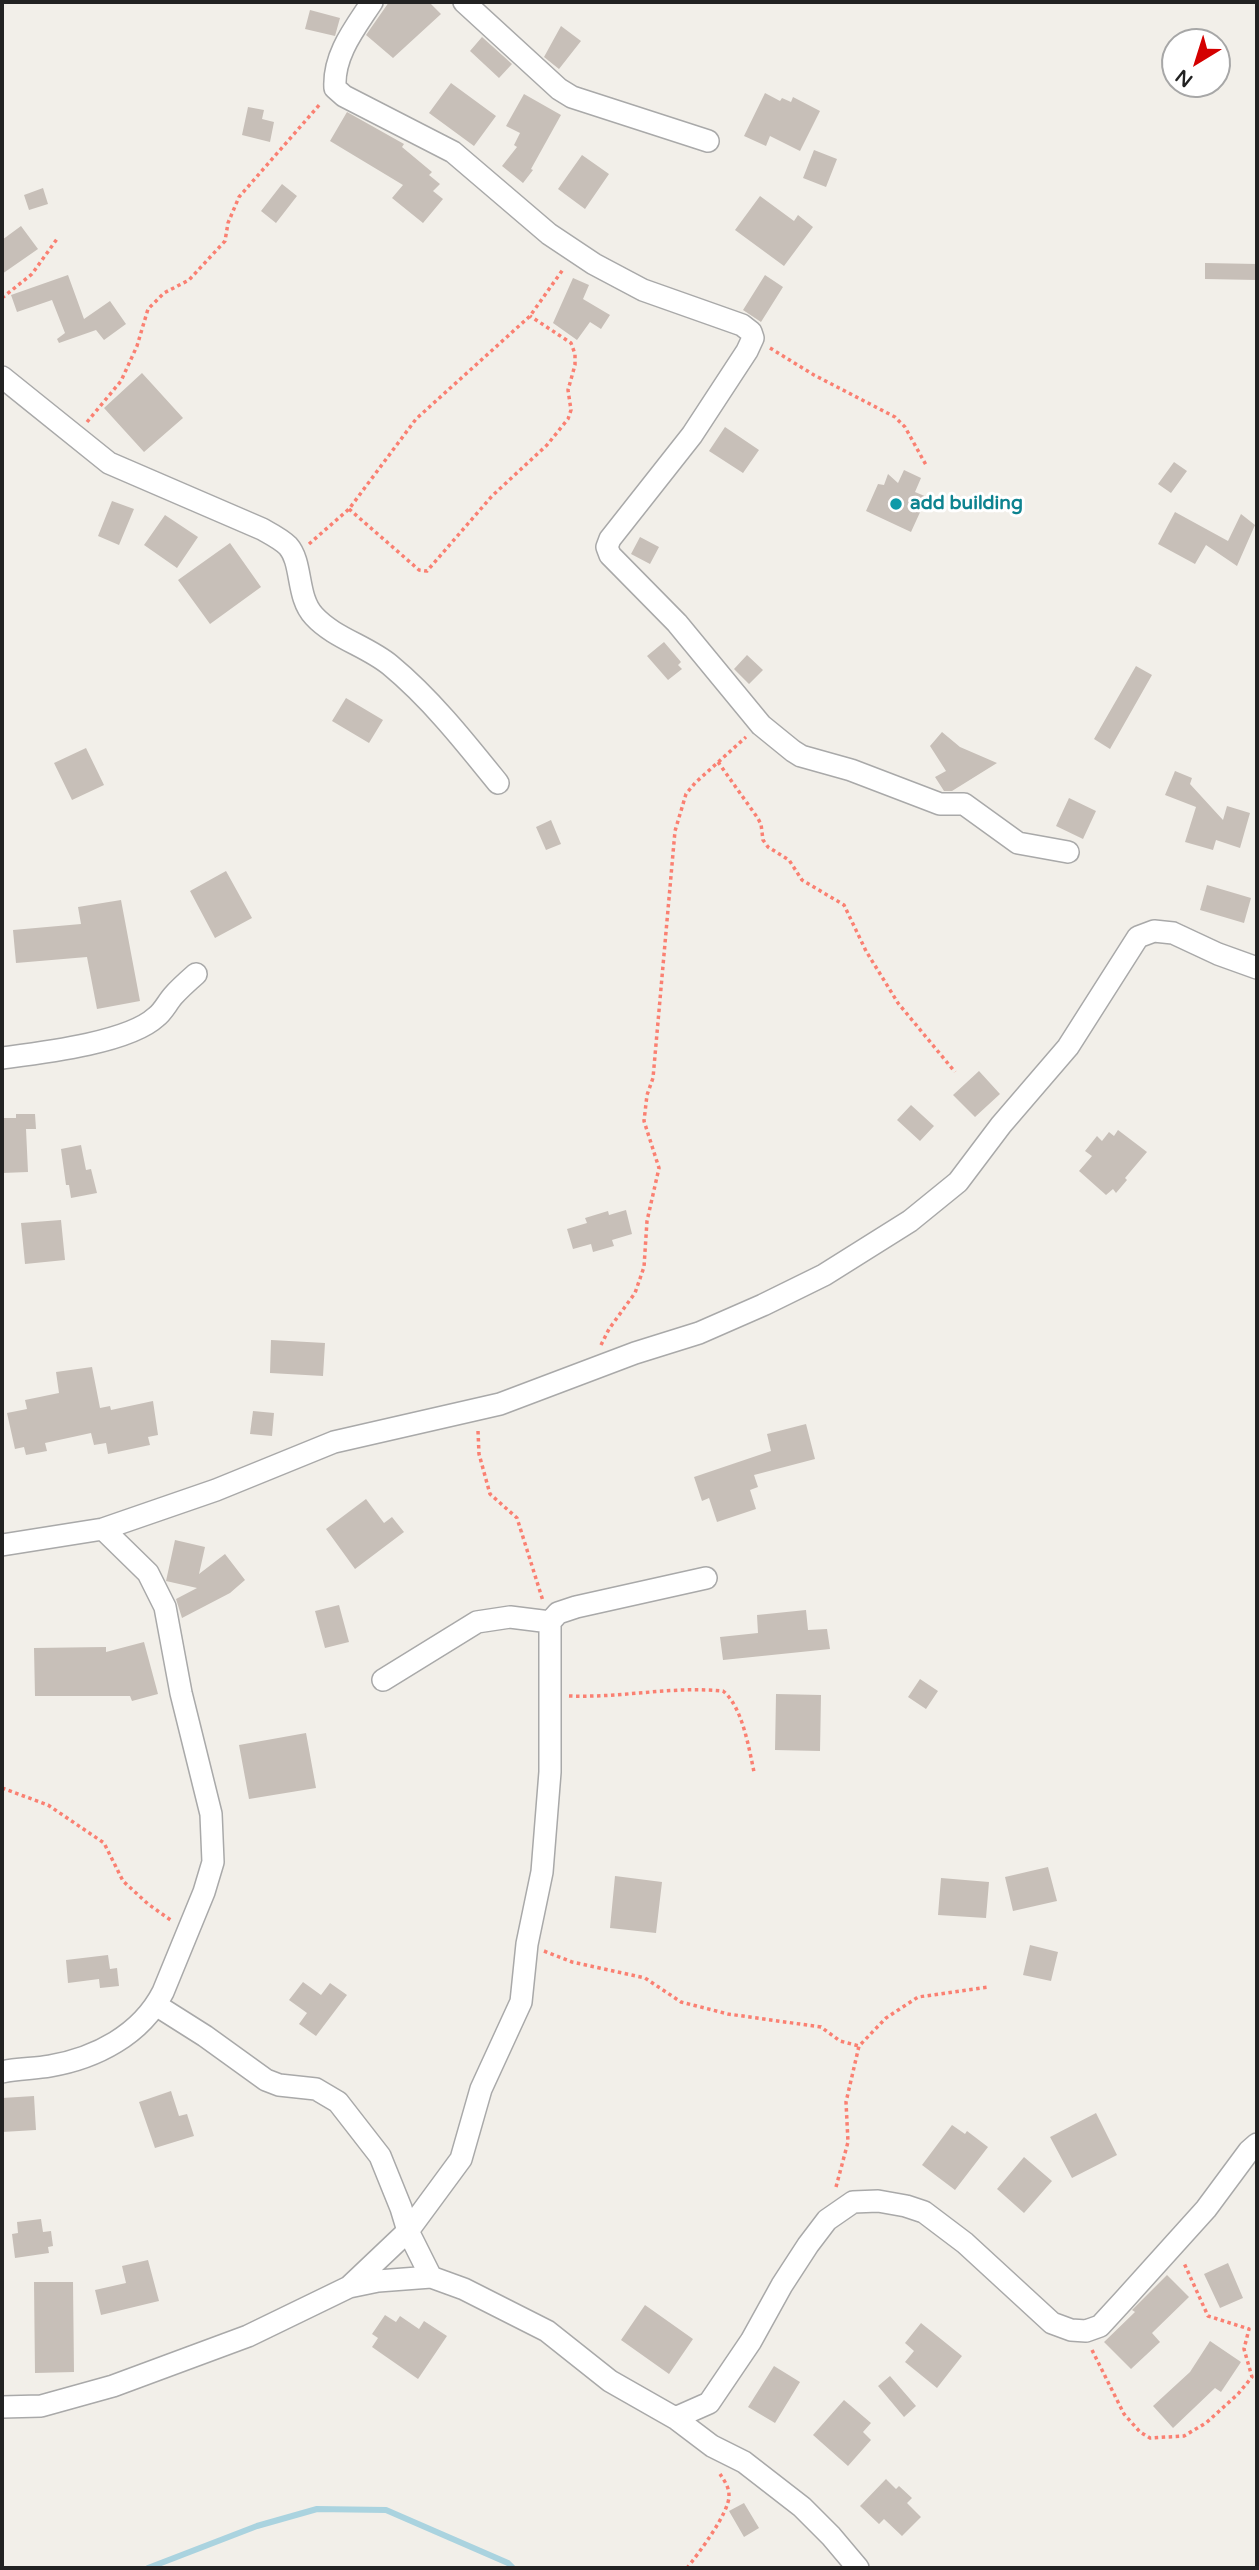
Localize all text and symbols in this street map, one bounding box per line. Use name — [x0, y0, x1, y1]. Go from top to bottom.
north arrow — [1161, 28, 1231, 98]
text: N — [1172, 65, 1197, 91]
place label: add building — [910, 493, 1023, 515]
marker: add building — [888, 496, 904, 512]

